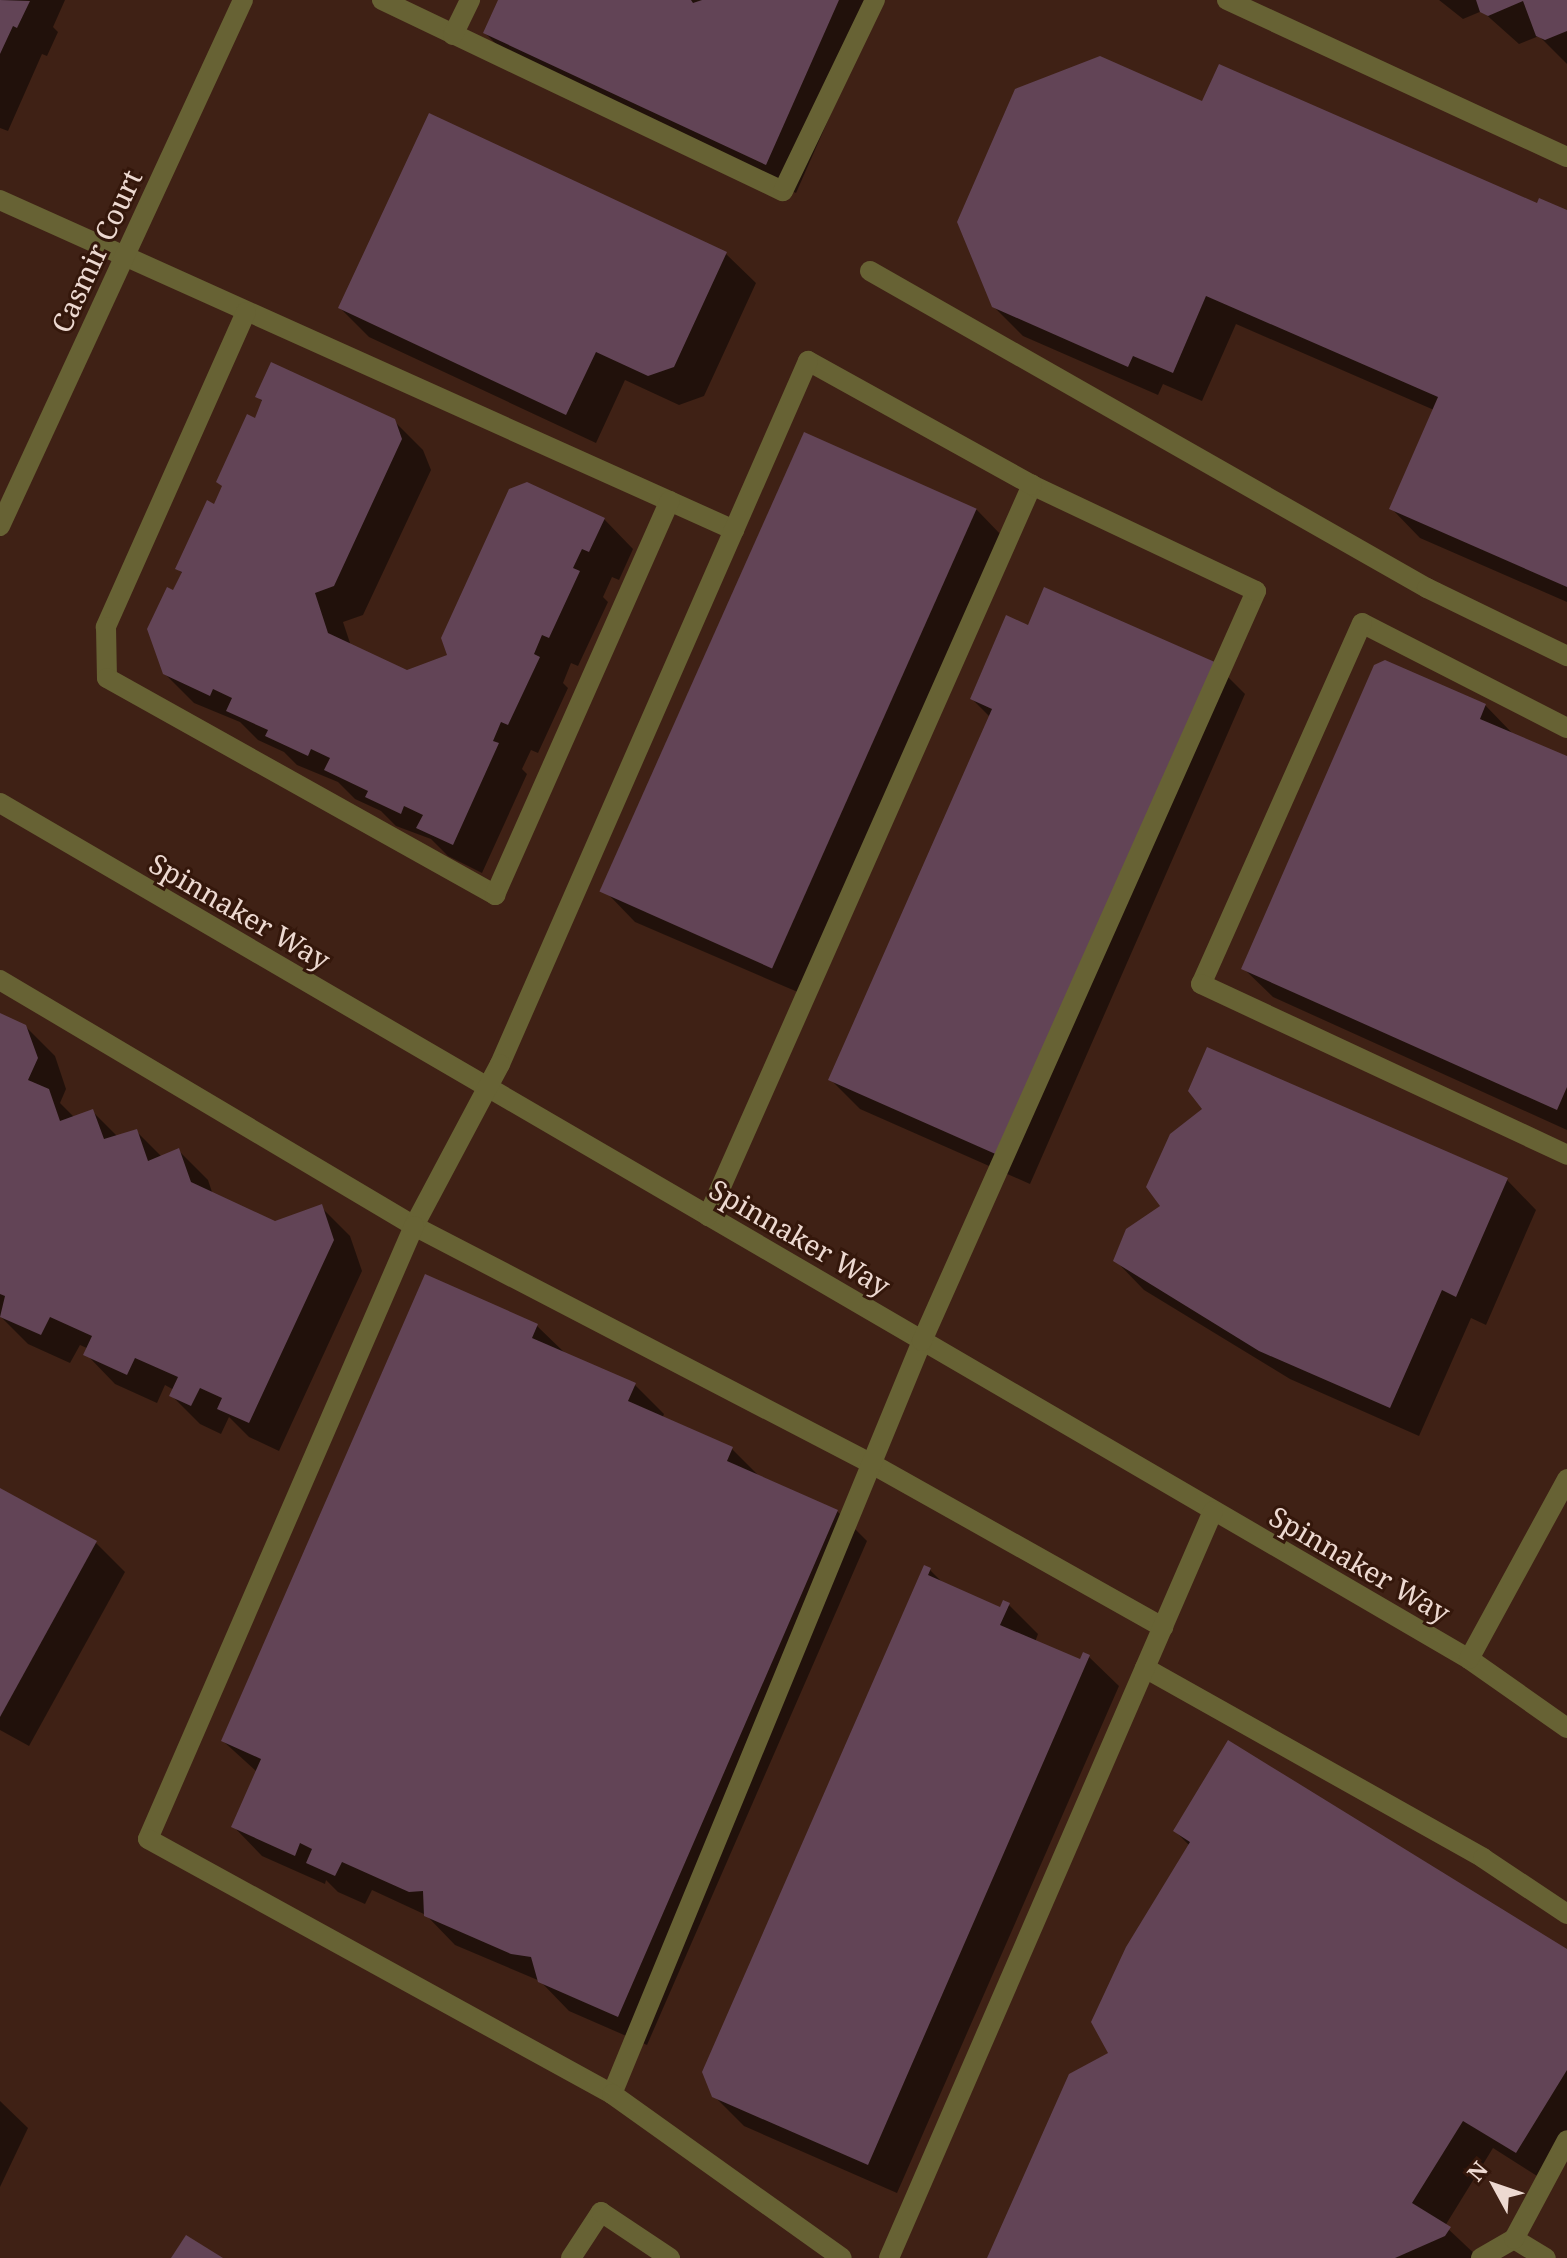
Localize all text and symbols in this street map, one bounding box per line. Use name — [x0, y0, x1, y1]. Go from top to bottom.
street label: Casmir Court — [44, 164, 148, 338]
street label: Spinnaker Way — [144, 846, 336, 976]
street label: Spinnaker Way — [704, 1172, 896, 1302]
street label: Spinnaker Way — [1264, 1499, 1456, 1629]
north arrow — [1455, 2146, 1535, 2226]
text: N — [1460, 2154, 1494, 2187]

